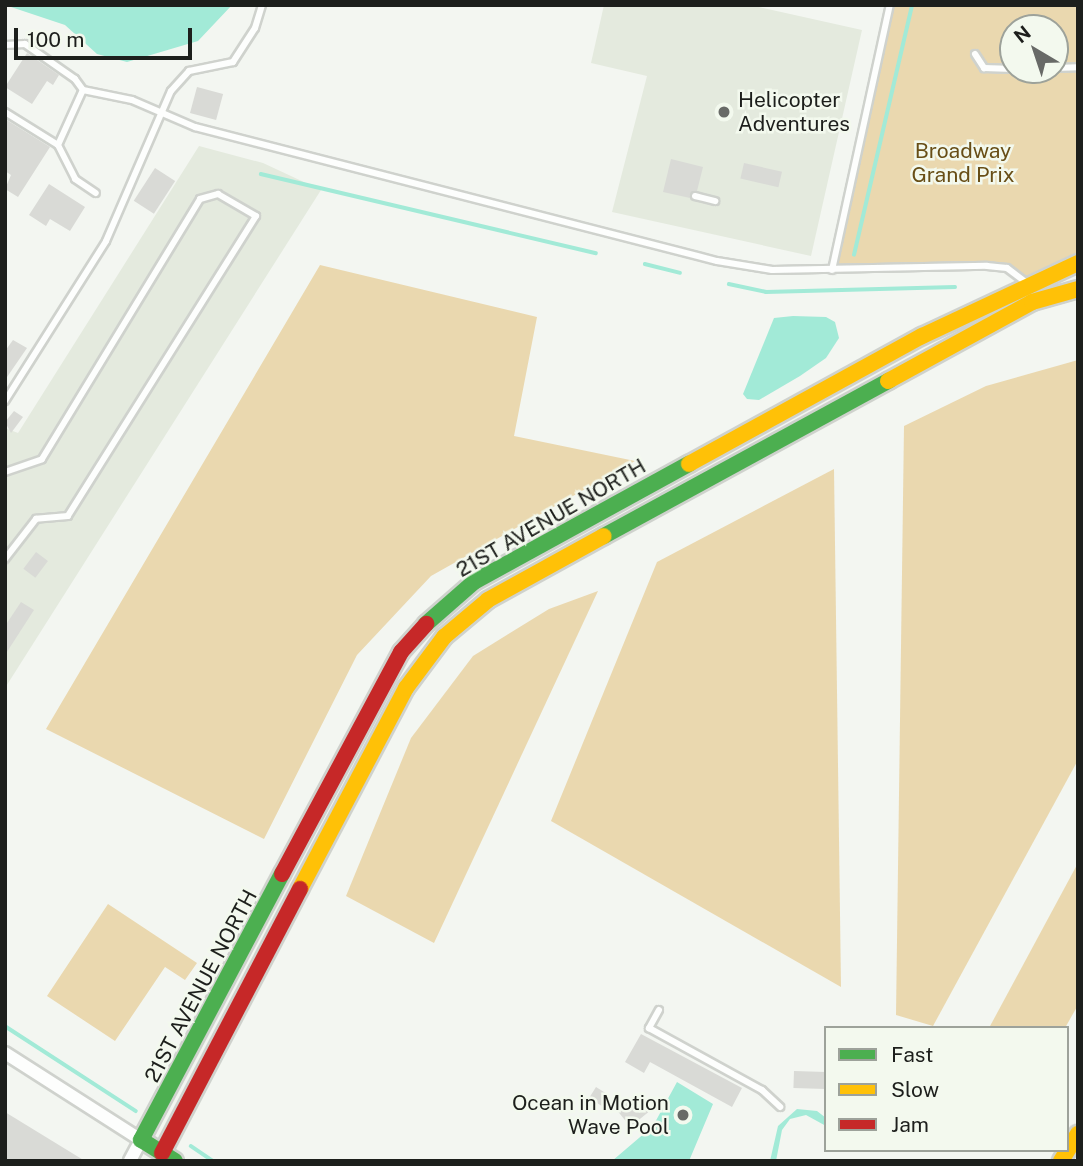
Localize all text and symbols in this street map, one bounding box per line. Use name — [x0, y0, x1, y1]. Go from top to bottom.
scale bar — [18, 14, 196, 58]
north arrow — [999, 14, 1069, 84]
text: N — [1009, 21, 1035, 47]
text: 100 m — [27, 27, 84, 52]
place label: Helicopter Adventures — [738, 87, 850, 137]
marker: Helicopter Adventures — [716, 104, 732, 120]
park label: Broadway Grand Prix — [911, 138, 1015, 188]
street label: 21ST AVENUE NORTH — [452, 453, 650, 583]
street label: 21ST AVENUE NORTH — [140, 885, 262, 1087]
legend — [824, 1026, 1069, 1152]
text: Fast — [891, 1042, 933, 1067]
text: Slow — [891, 1077, 939, 1102]
place label: Ocean in Motion Wave Pool — [512, 1090, 669, 1140]
marker: Ocean in Motion Wave Pool — [675, 1107, 691, 1123]
text: Jam — [891, 1112, 929, 1137]

